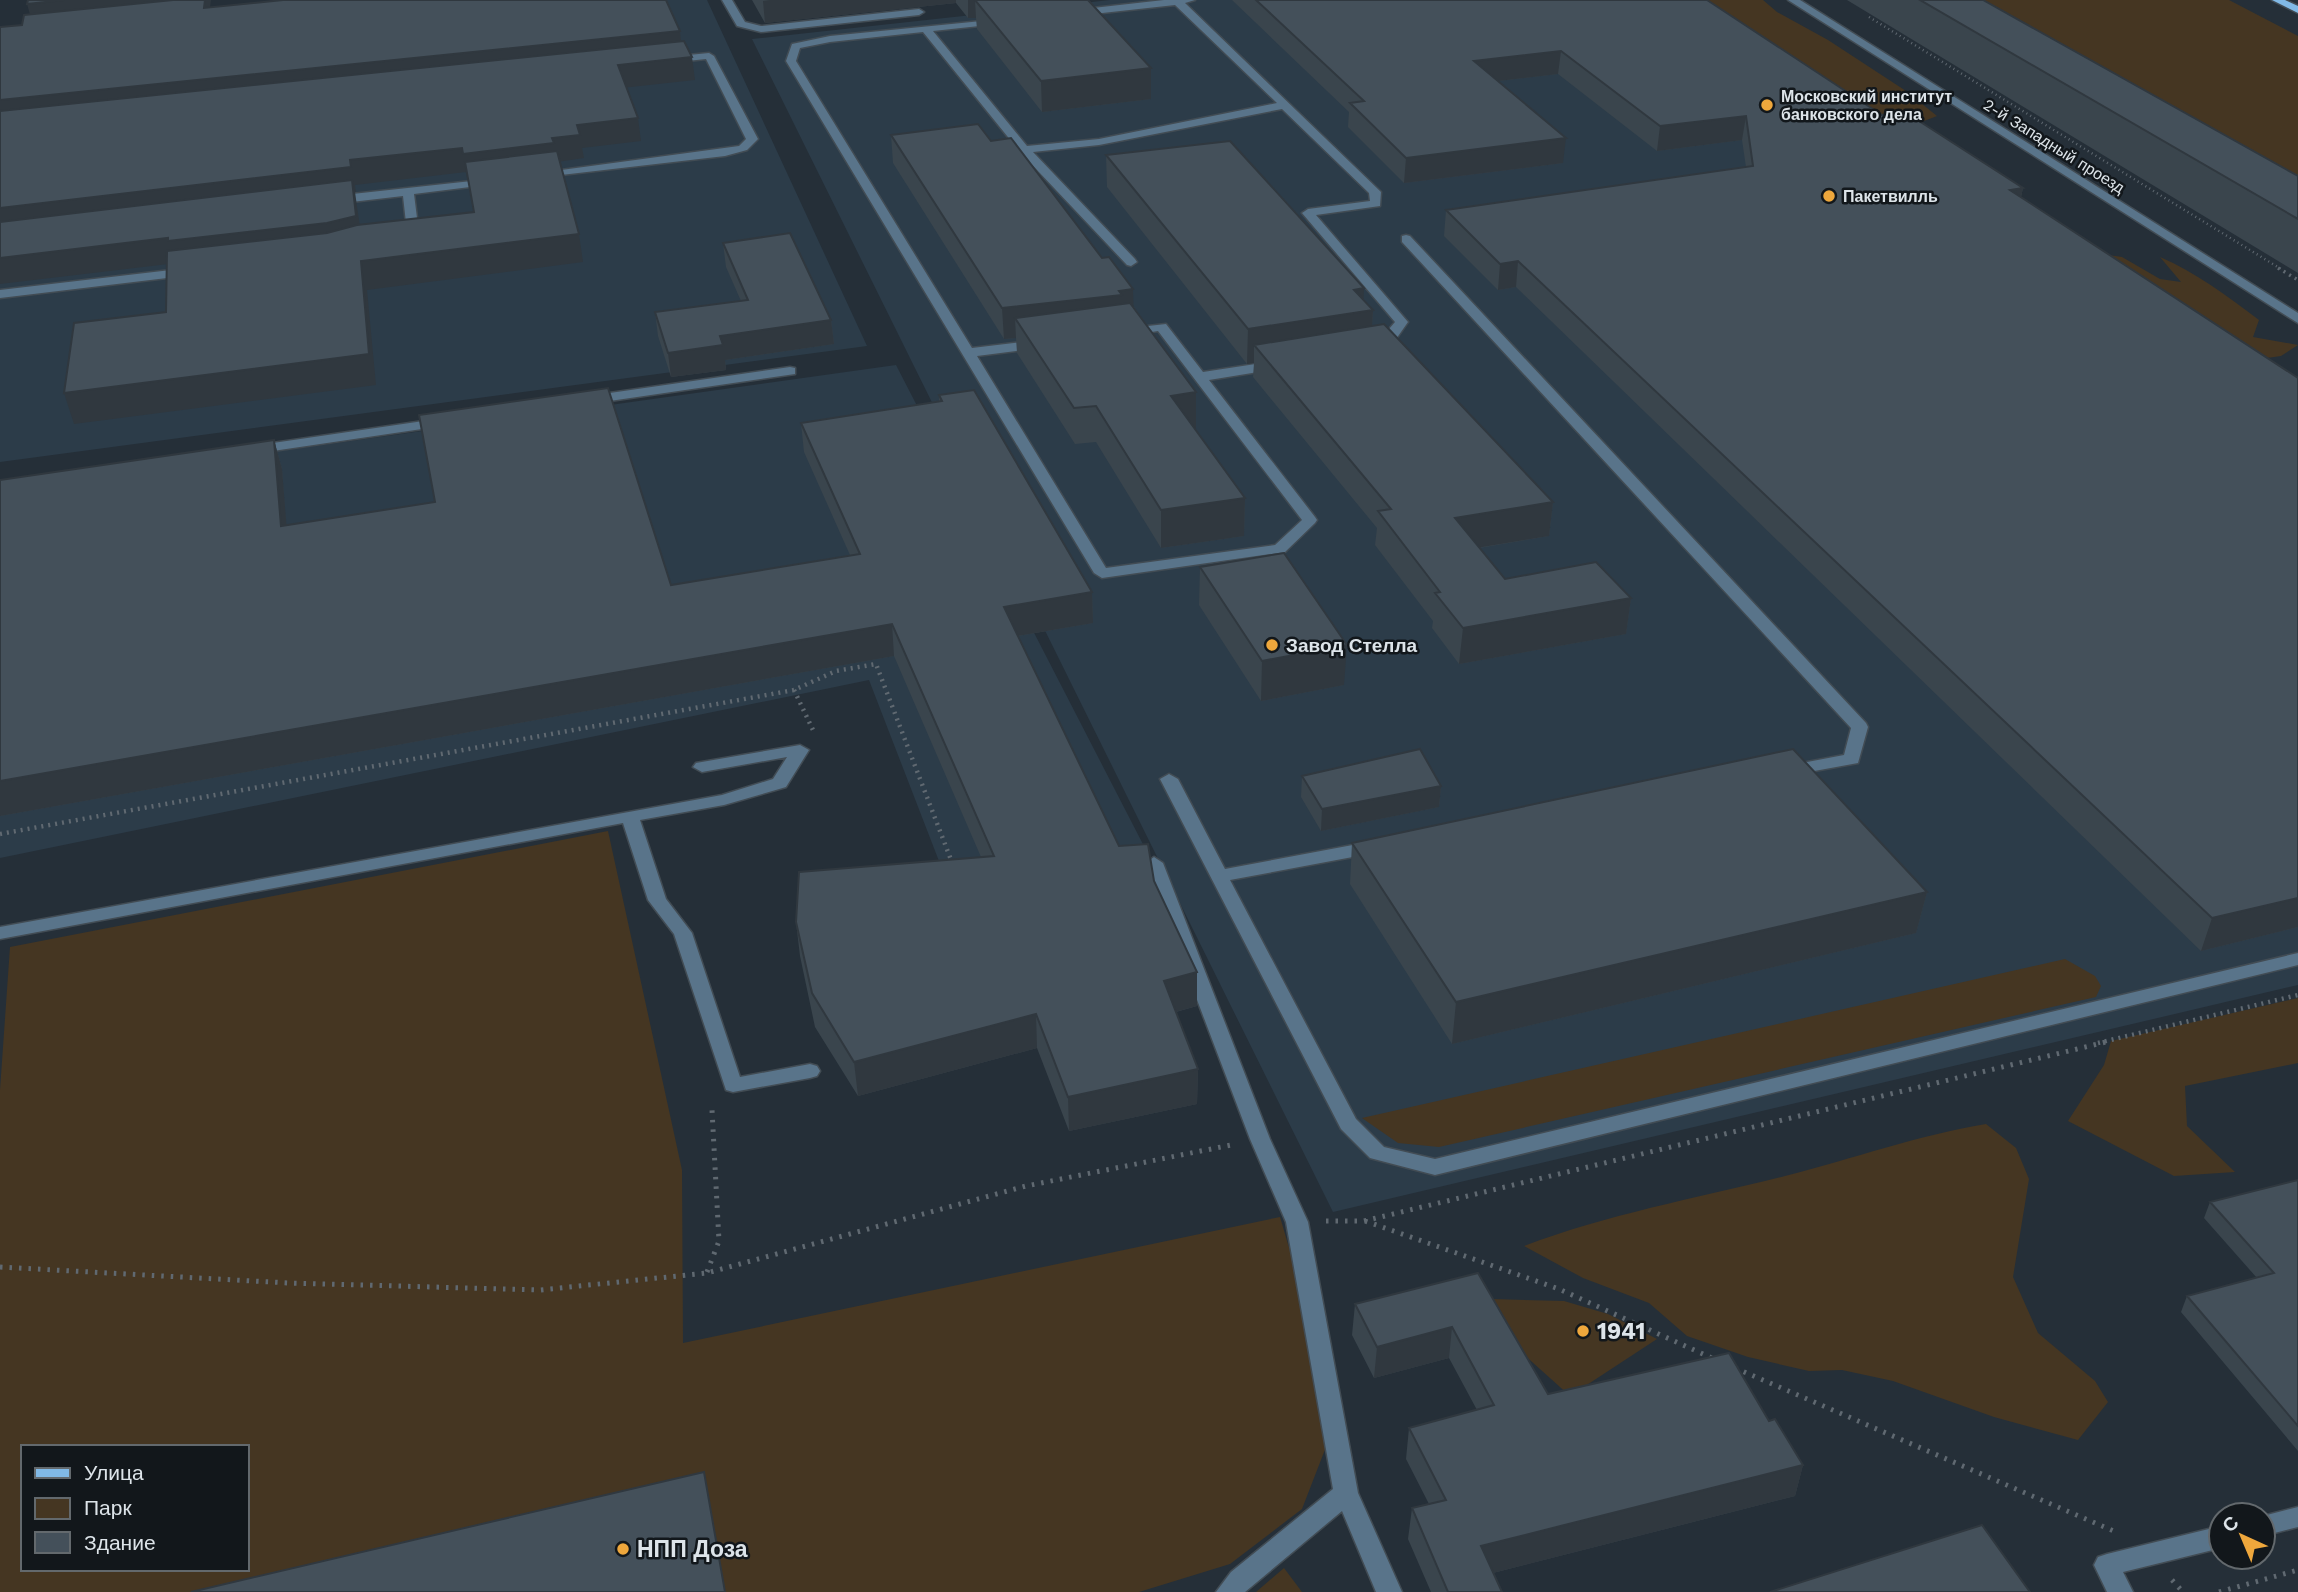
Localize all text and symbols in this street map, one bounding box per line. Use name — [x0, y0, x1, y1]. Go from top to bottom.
place label: Московский институт банковского дела — [1781, 87, 1952, 124]
street label: 2-й Западный проезд — [1980, 95, 2129, 198]
marker: Московский институт банковского дела — [1759, 97, 1775, 113]
place label: Пакетвилль — [1843, 187, 1938, 206]
marker: Пакетвилль — [1821, 188, 1837, 204]
place label: Завод Стелла — [1286, 634, 1417, 657]
marker: Завод Стелла — [1264, 637, 1280, 653]
place label: 1941 — [1597, 1318, 1645, 1345]
marker: 1941 — [1575, 1323, 1591, 1339]
legend — [21, 1445, 248, 1571]
text: Улица — [84, 1460, 144, 1485]
text: Парк — [84, 1495, 132, 1520]
north arrow — [2207, 1501, 2277, 1571]
text: С — [2218, 1511, 2244, 1537]
text: Здание — [84, 1530, 156, 1555]
place label: НПП Доза — [637, 1536, 748, 1563]
marker: НПП Доза — [615, 1541, 631, 1557]

